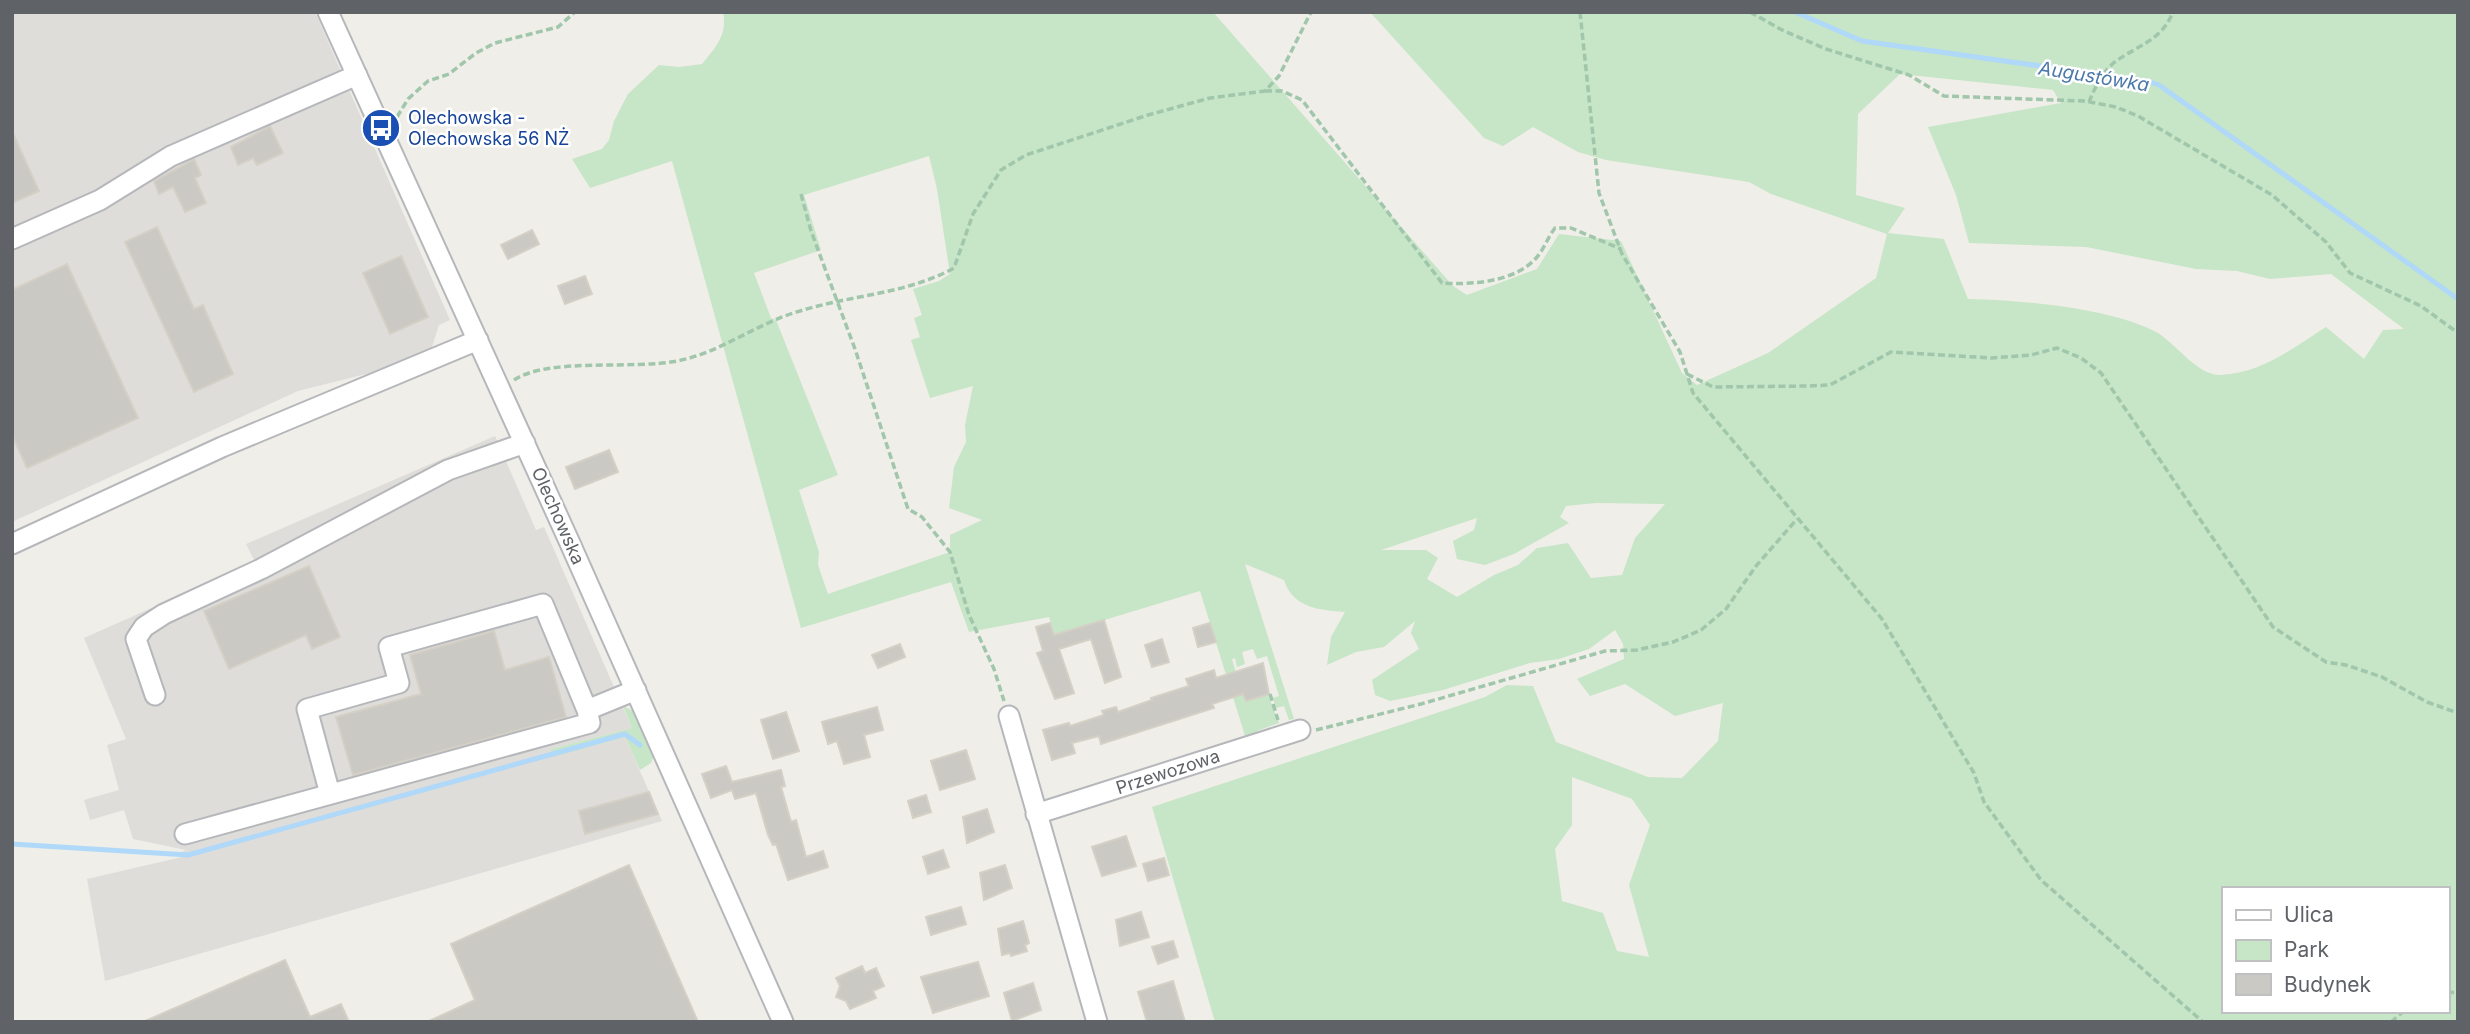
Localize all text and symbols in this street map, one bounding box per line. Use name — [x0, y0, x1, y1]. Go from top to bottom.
water label: Augustówka — [2036, 56, 2151, 97]
bus stop icon: Olechowska - Olechowska 56 NŻ — [360, 107, 402, 149]
place label: Olechowska - Olechowska 56 NŻ — [408, 107, 569, 149]
street label: Olechowska — [528, 464, 589, 568]
street label: Przewozowa — [1113, 745, 1222, 798]
legend — [2222, 887, 2449, 1013]
text: Ulica — [2284, 902, 2334, 927]
text: Park — [2284, 937, 2329, 962]
text: Budynek — [2284, 972, 2372, 997]

